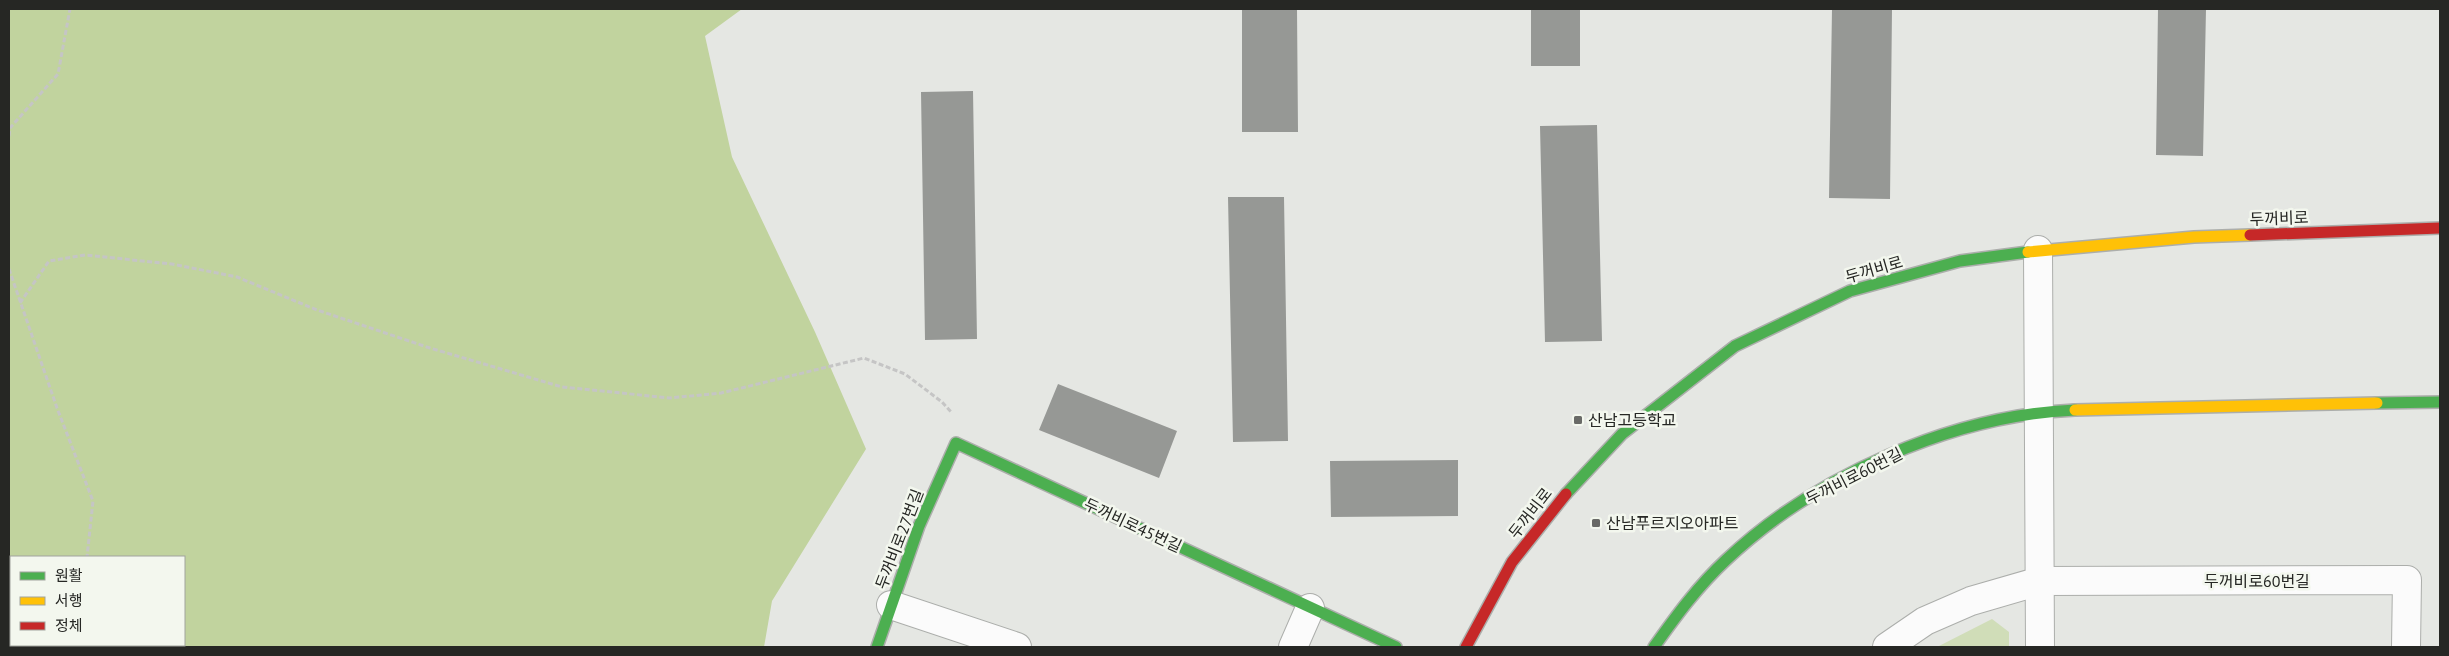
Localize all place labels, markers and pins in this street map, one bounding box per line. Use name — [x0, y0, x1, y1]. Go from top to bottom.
place label: 산남고등학교 — [1588, 410, 1676, 430]
marker: 산남고등학교 — [1572, 414, 1584, 426]
place label: 산남푸르지오아파트 — [1606, 513, 1738, 533]
marker: 산남푸르지오아파트 — [1590, 517, 1602, 529]

